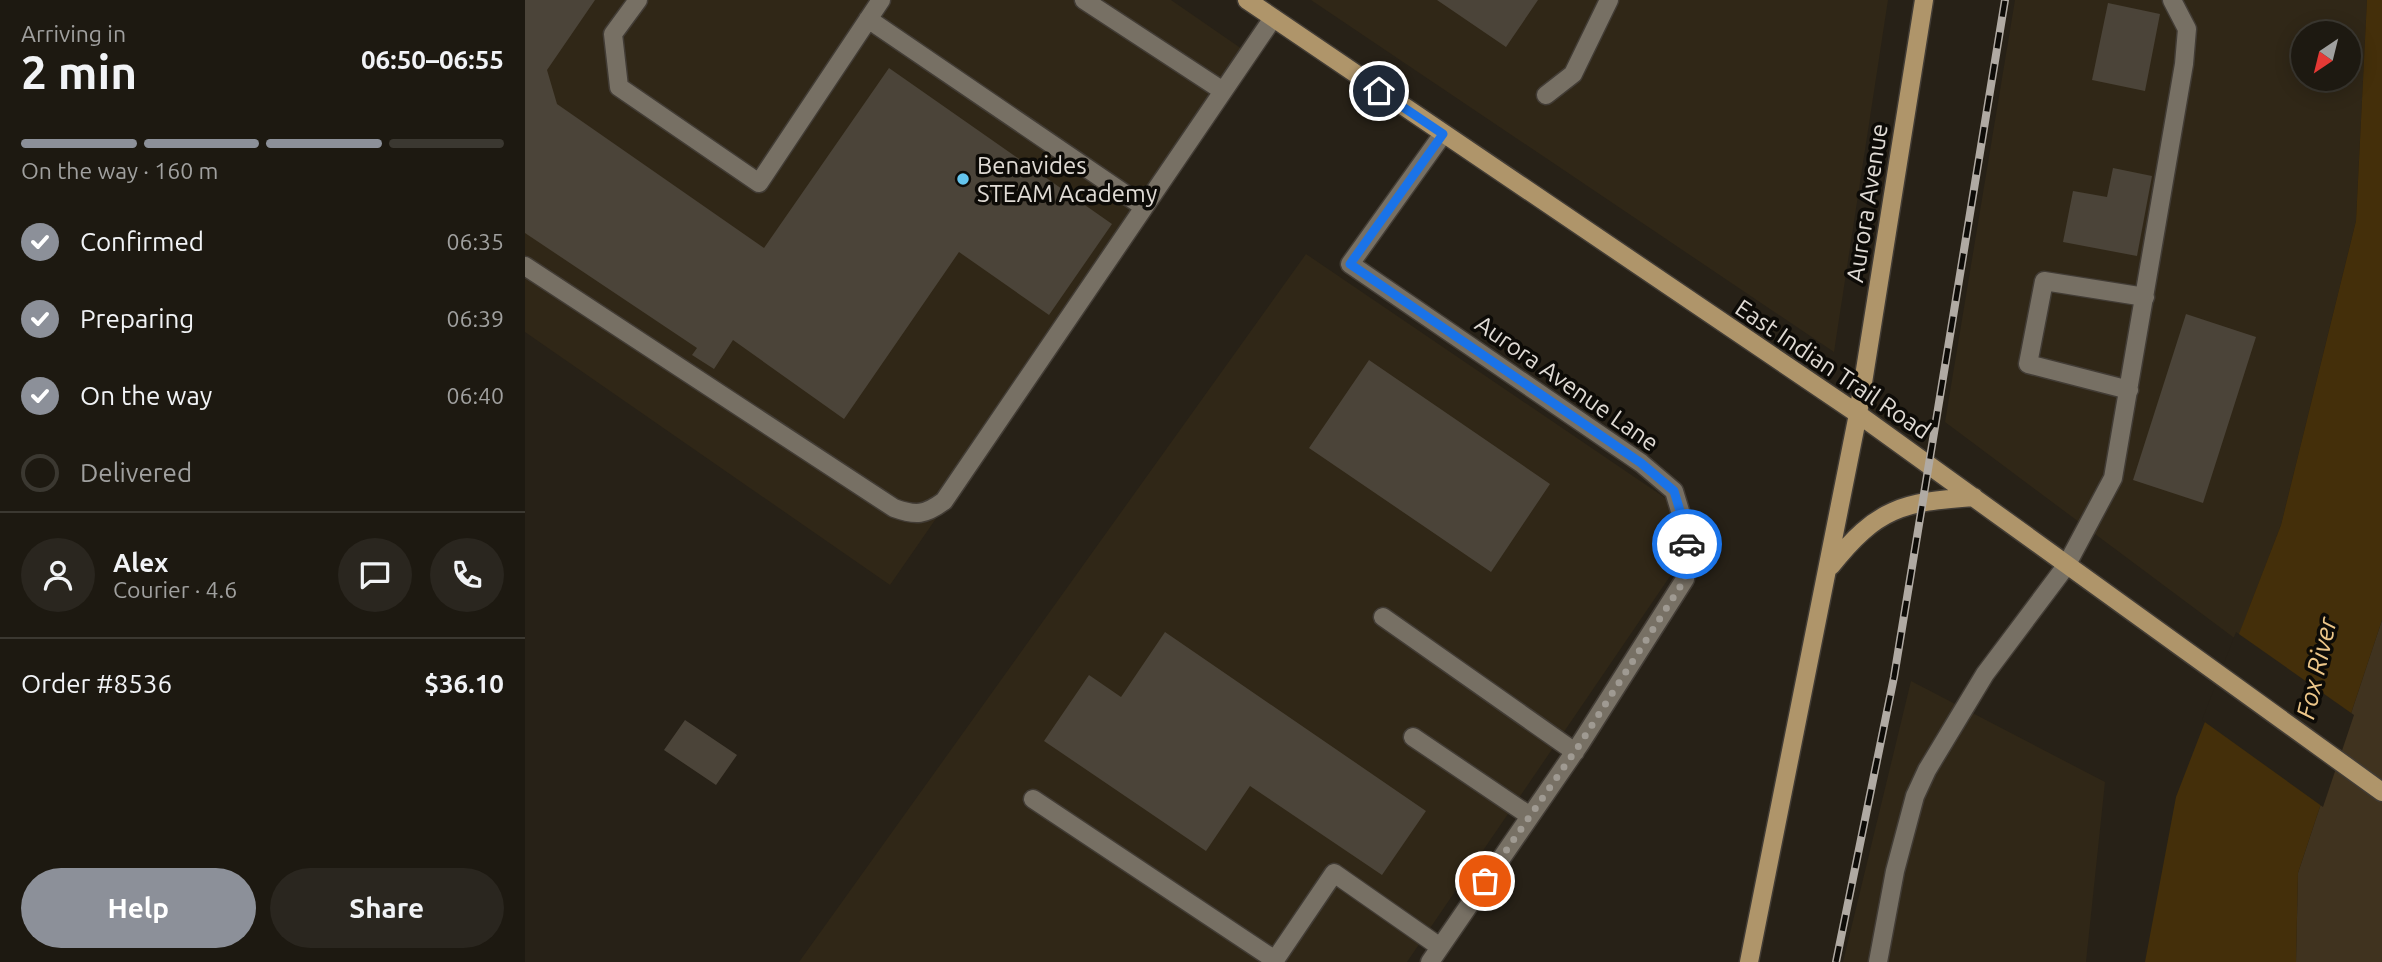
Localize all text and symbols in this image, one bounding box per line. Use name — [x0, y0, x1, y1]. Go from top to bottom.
text: Arriving in — [21, 21, 126, 46]
north arrow — [2291, 21, 2361, 91]
map controls — [2291, 21, 2361, 91]
text: 06:50–06:55 — [361, 45, 504, 74]
text: 2 min — [21, 46, 137, 98]
pin — [1349, 61, 1409, 121]
icon: home — [1360, 72, 1398, 110]
street label: Aurora Avenue — [1841, 122, 1893, 284]
place label: Benavides STEAM Academy — [977, 152, 1158, 207]
text: On the way · 160 m — [21, 158, 218, 183]
marker: Benavides STEAM Academy — [955, 171, 971, 187]
icon: check — [21, 223, 59, 261]
text: Confirmed — [80, 227, 204, 256]
text: 06:35 — [446, 229, 504, 254]
street label: East Indian Trail Road — [1730, 294, 1936, 444]
icon: check — [21, 300, 59, 338]
text: Preparing — [80, 304, 194, 333]
text: 06:39 — [446, 306, 504, 331]
street label: Aurora Avenue Lane — [1470, 310, 1664, 456]
icon: check — [21, 377, 59, 415]
text: On the way — [80, 381, 212, 410]
text: 06:40 — [446, 383, 504, 408]
text: Delivered — [80, 458, 192, 487]
courier — [1652, 509, 1722, 579]
icon: car — [1668, 525, 1706, 563]
button: person — [21, 538, 95, 612]
button: chat — [338, 538, 412, 612]
button: phone — [430, 538, 504, 612]
text: Alex — [113, 548, 168, 577]
text: Courier · 4.6 — [113, 577, 237, 602]
water label: Fox River — [2290, 613, 2342, 722]
text: Order #8536 — [21, 669, 172, 698]
text: $36.10 — [424, 669, 504, 698]
pin — [1455, 851, 1515, 911]
icon: bag — [1466, 862, 1504, 900]
button: Help — [21, 868, 256, 948]
button: Share — [270, 868, 504, 948]

